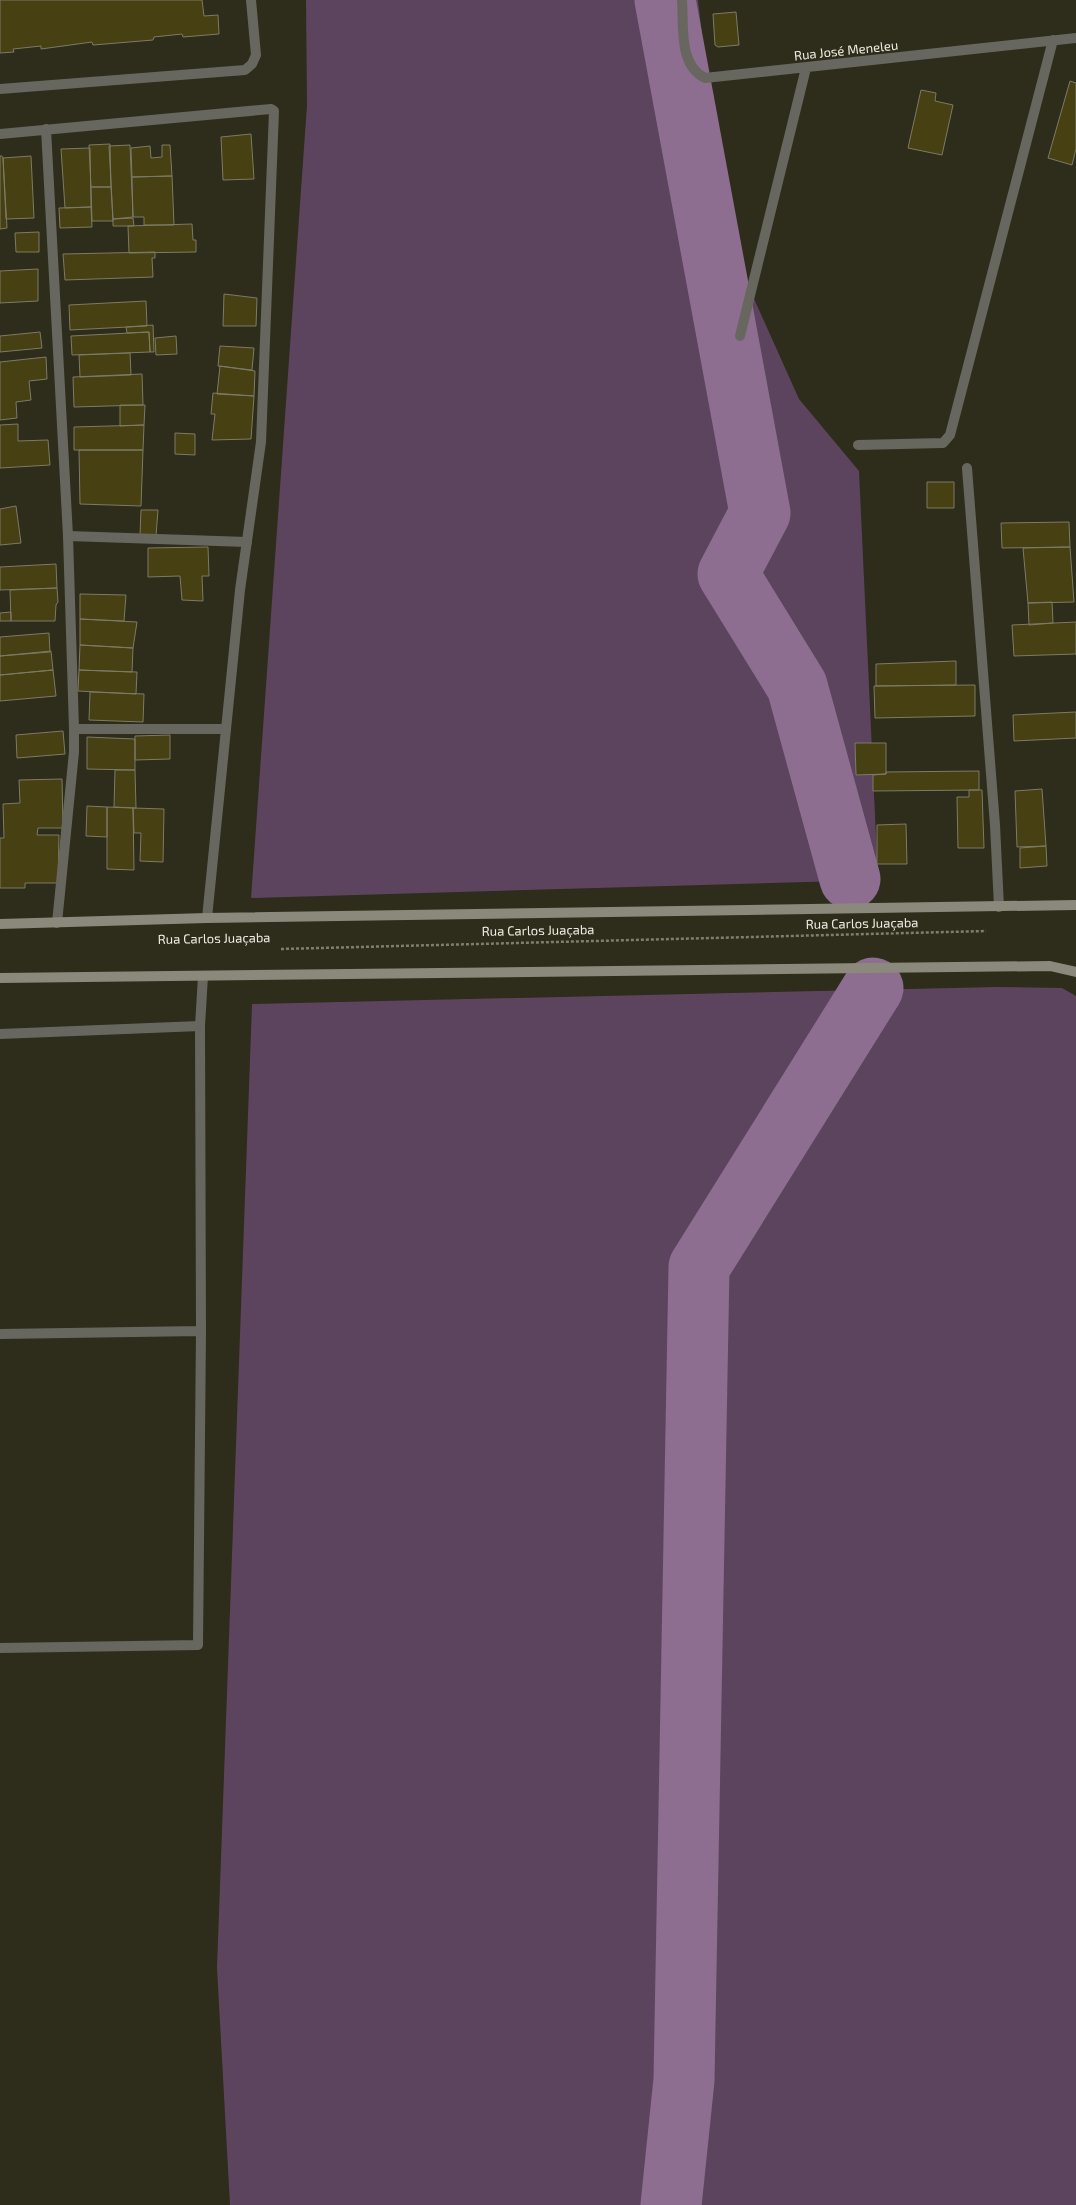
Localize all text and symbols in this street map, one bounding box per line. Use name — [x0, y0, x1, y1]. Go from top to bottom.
street label: Rua José Meneleu — [793, 37, 899, 63]
street label: Rua Carlos Juaçaba — [805, 914, 919, 933]
street label: Rua Carlos Juaçaba — [481, 921, 595, 940]
street label: Rua Carlos Juaçaba — [157, 929, 271, 948]

